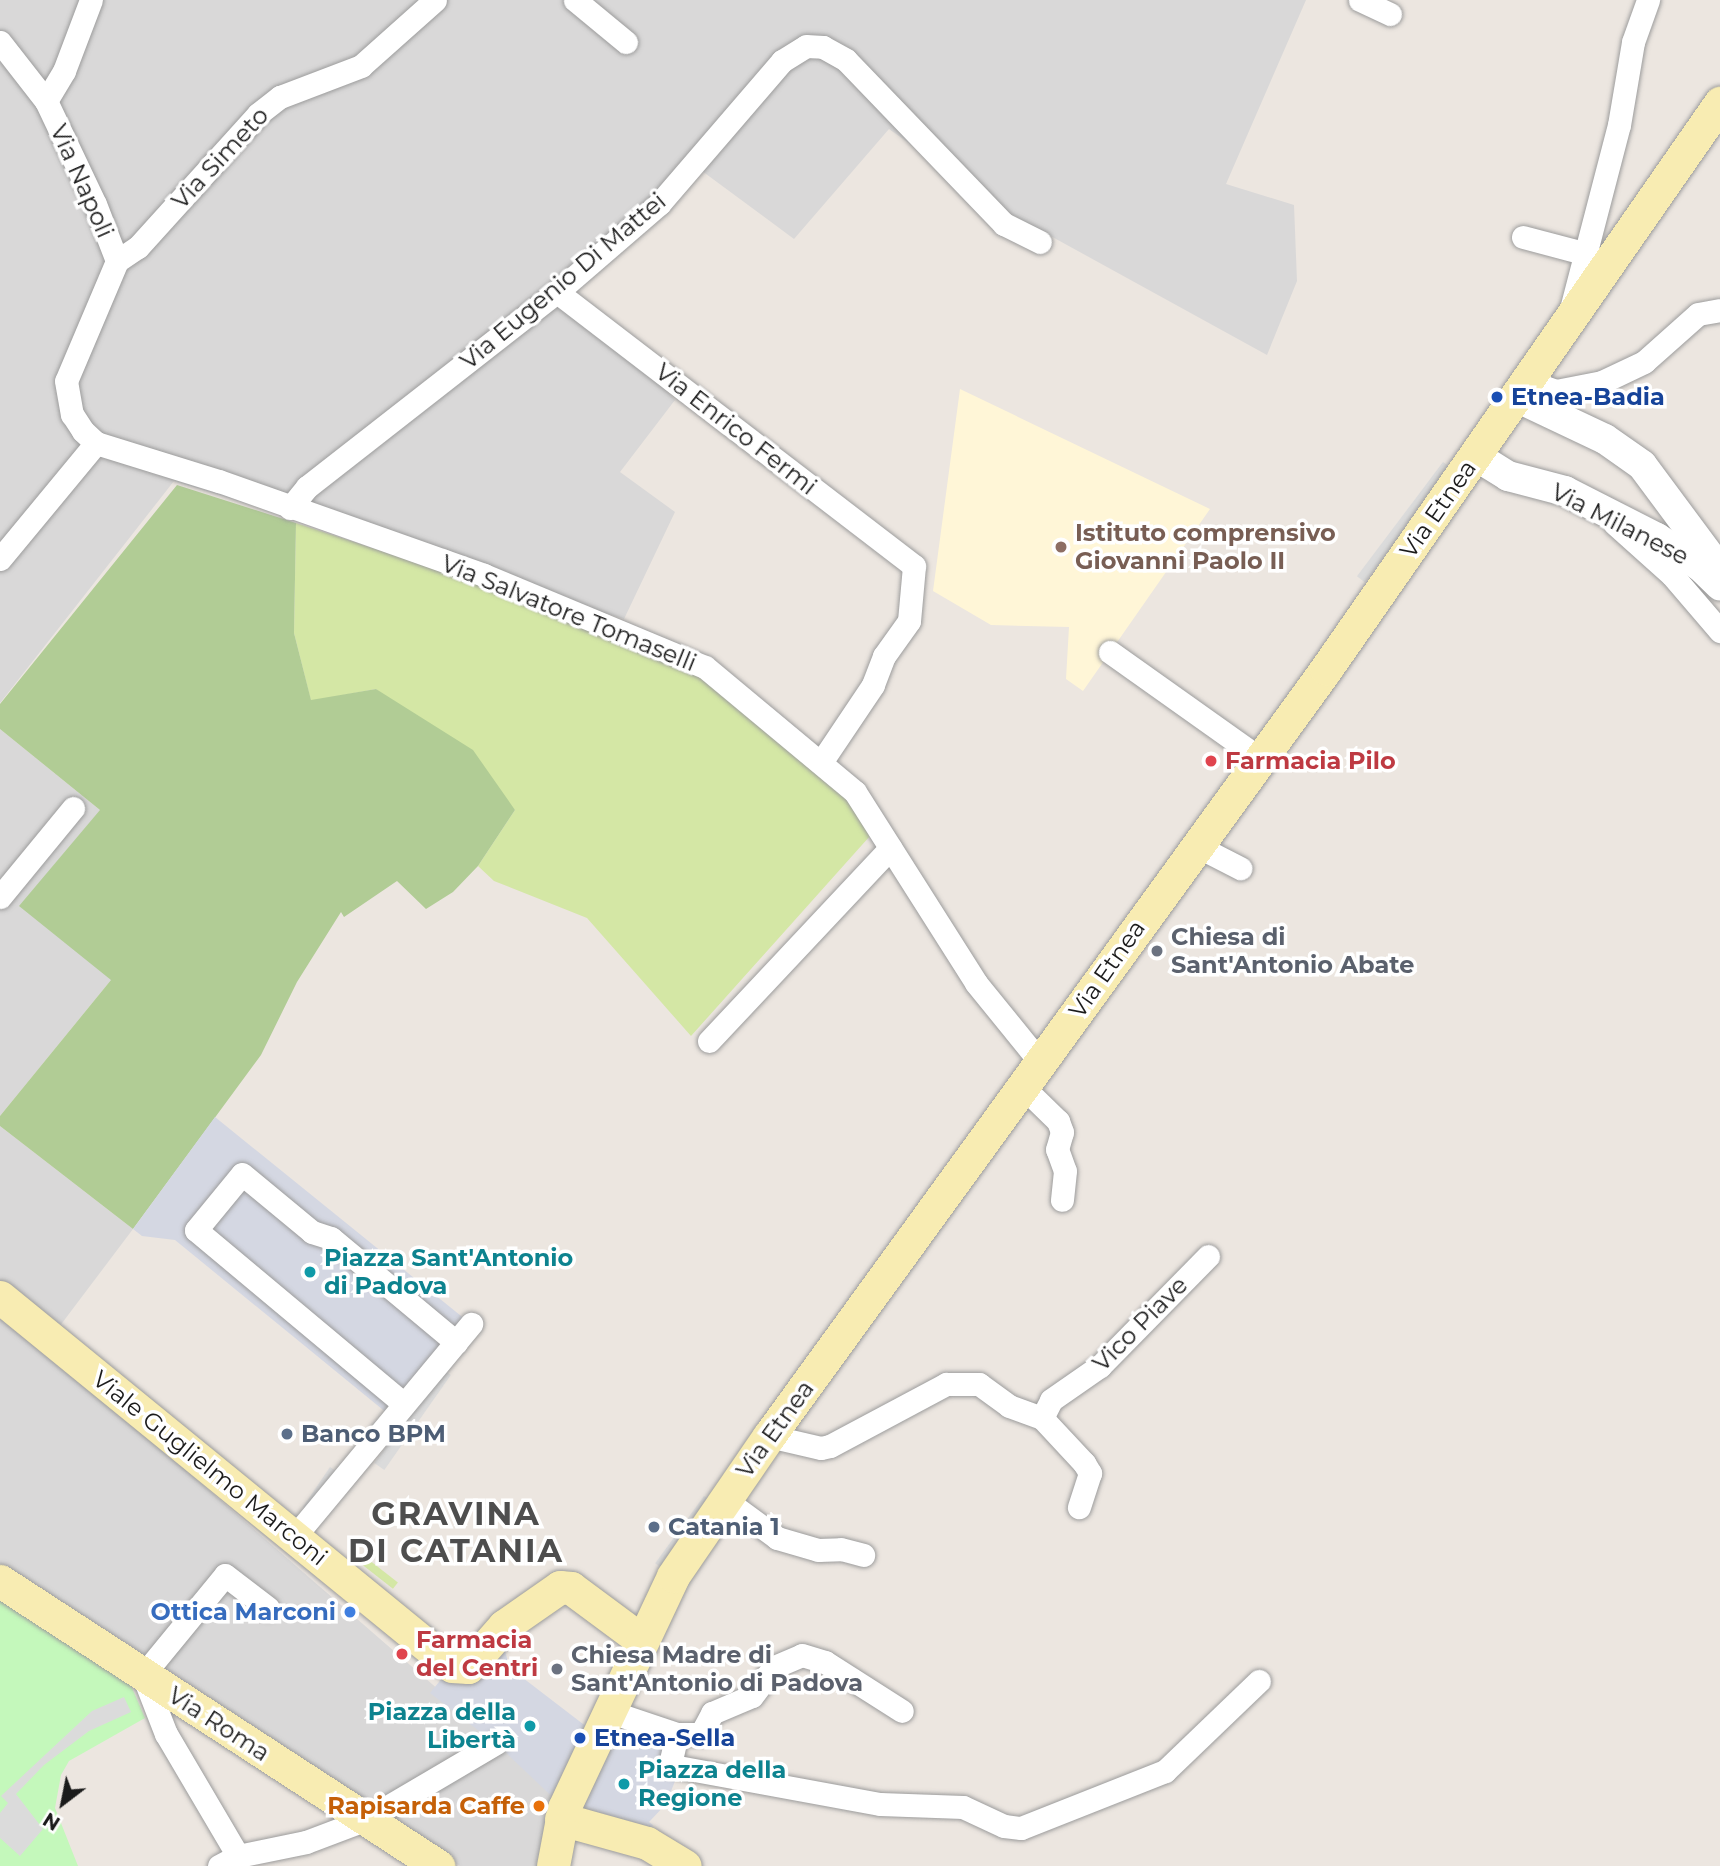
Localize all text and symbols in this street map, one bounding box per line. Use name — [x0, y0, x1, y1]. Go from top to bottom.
street label: Via Simeto — [166, 101, 274, 215]
street label: Via Napoli — [44, 120, 120, 242]
street label: Via Eugenio Di Mattei — [454, 187, 672, 375]
street label: Via Enrico Fermi — [650, 357, 822, 501]
place label: Etnea-Badia — [1511, 383, 1665, 411]
marker: Etnea-Badia — [1489, 389, 1505, 405]
street label: Via Etnea — [1394, 454, 1482, 564]
street label: Via Milanese — [1547, 477, 1693, 571]
place label: Istituto comprensivo Giovanni Paolo II — [1075, 519, 1336, 575]
marker: Istituto comprensivo Giovanni Paolo II — [1053, 539, 1069, 555]
street label: Via Salvatore Tomaselli — [437, 549, 701, 677]
place label: Farmacia Pilo — [1225, 747, 1396, 775]
marker: Farmacia Pilo — [1203, 753, 1219, 769]
street label: Via Etnea — [1063, 914, 1151, 1024]
place label: Chiesa di Sant'Antonio Abate — [1171, 923, 1414, 979]
marker: Chiesa di Sant'Antonio Abate — [1149, 943, 1165, 959]
place label: Piazza Sant'Antonio di Padova — [324, 1244, 573, 1300]
marker: Piazza Sant'Antonio di Padova — [302, 1264, 318, 1280]
street label: Vico Piave — [1087, 1271, 1193, 1377]
street label: Viale Guglielmo Marconi — [87, 1364, 333, 1572]
street label: Via Etnea — [730, 1375, 820, 1483]
place label: Banco BPM — [301, 1420, 446, 1448]
marker: Banco BPM — [279, 1426, 295, 1442]
district label: GRAVINA DI CATANIA — [349, 1496, 563, 1571]
place label: Catania 1 — [668, 1513, 780, 1541]
marker: Catania 1 — [646, 1519, 662, 1535]
place label: Ottica Marconi — [151, 1598, 336, 1626]
marker: Ottica Marconi — [342, 1604, 358, 1620]
place label: Farmacia del Centri — [416, 1626, 538, 1682]
place label: Chiesa Madre di Sant'Antonio di Padova — [571, 1641, 863, 1697]
marker: Farmacia del Centri — [394, 1646, 410, 1662]
marker: Chiesa Madre di Sant'Antonio di Padova — [549, 1661, 565, 1677]
street label: Via Roma — [163, 1681, 275, 1767]
place label: Piazza della Libertà — [368, 1698, 516, 1754]
marker: Piazza della Libertà — [522, 1718, 538, 1734]
place label: Etnea-Sella — [594, 1724, 735, 1752]
marker: Etnea-Sella — [572, 1730, 588, 1746]
place label: Piazza della Regione — [638, 1756, 786, 1812]
north arrow — [28, 1768, 98, 1838]
marker: Piazza della Regione — [616, 1776, 632, 1792]
place label: Rapisarda Caffe — [327, 1792, 525, 1820]
marker: Rapisarda Caffe — [531, 1798, 547, 1814]
text: N — [39, 1807, 64, 1835]

